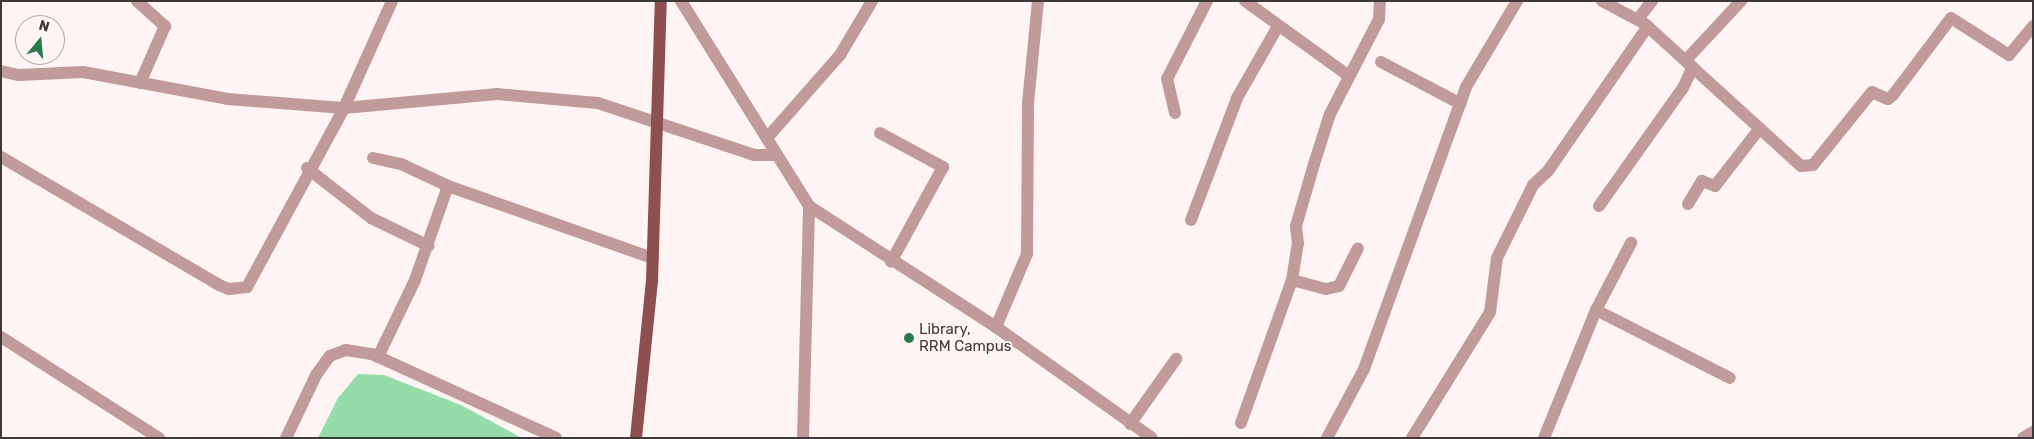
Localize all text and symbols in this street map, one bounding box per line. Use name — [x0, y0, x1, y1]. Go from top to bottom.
north arrow — [15, 15, 65, 65]
text: N — [37, 17, 52, 36]
place label: Library, RRM Campus — [919, 320, 1011, 355]
marker: Library, RRM Campus — [903, 332, 915, 344]

